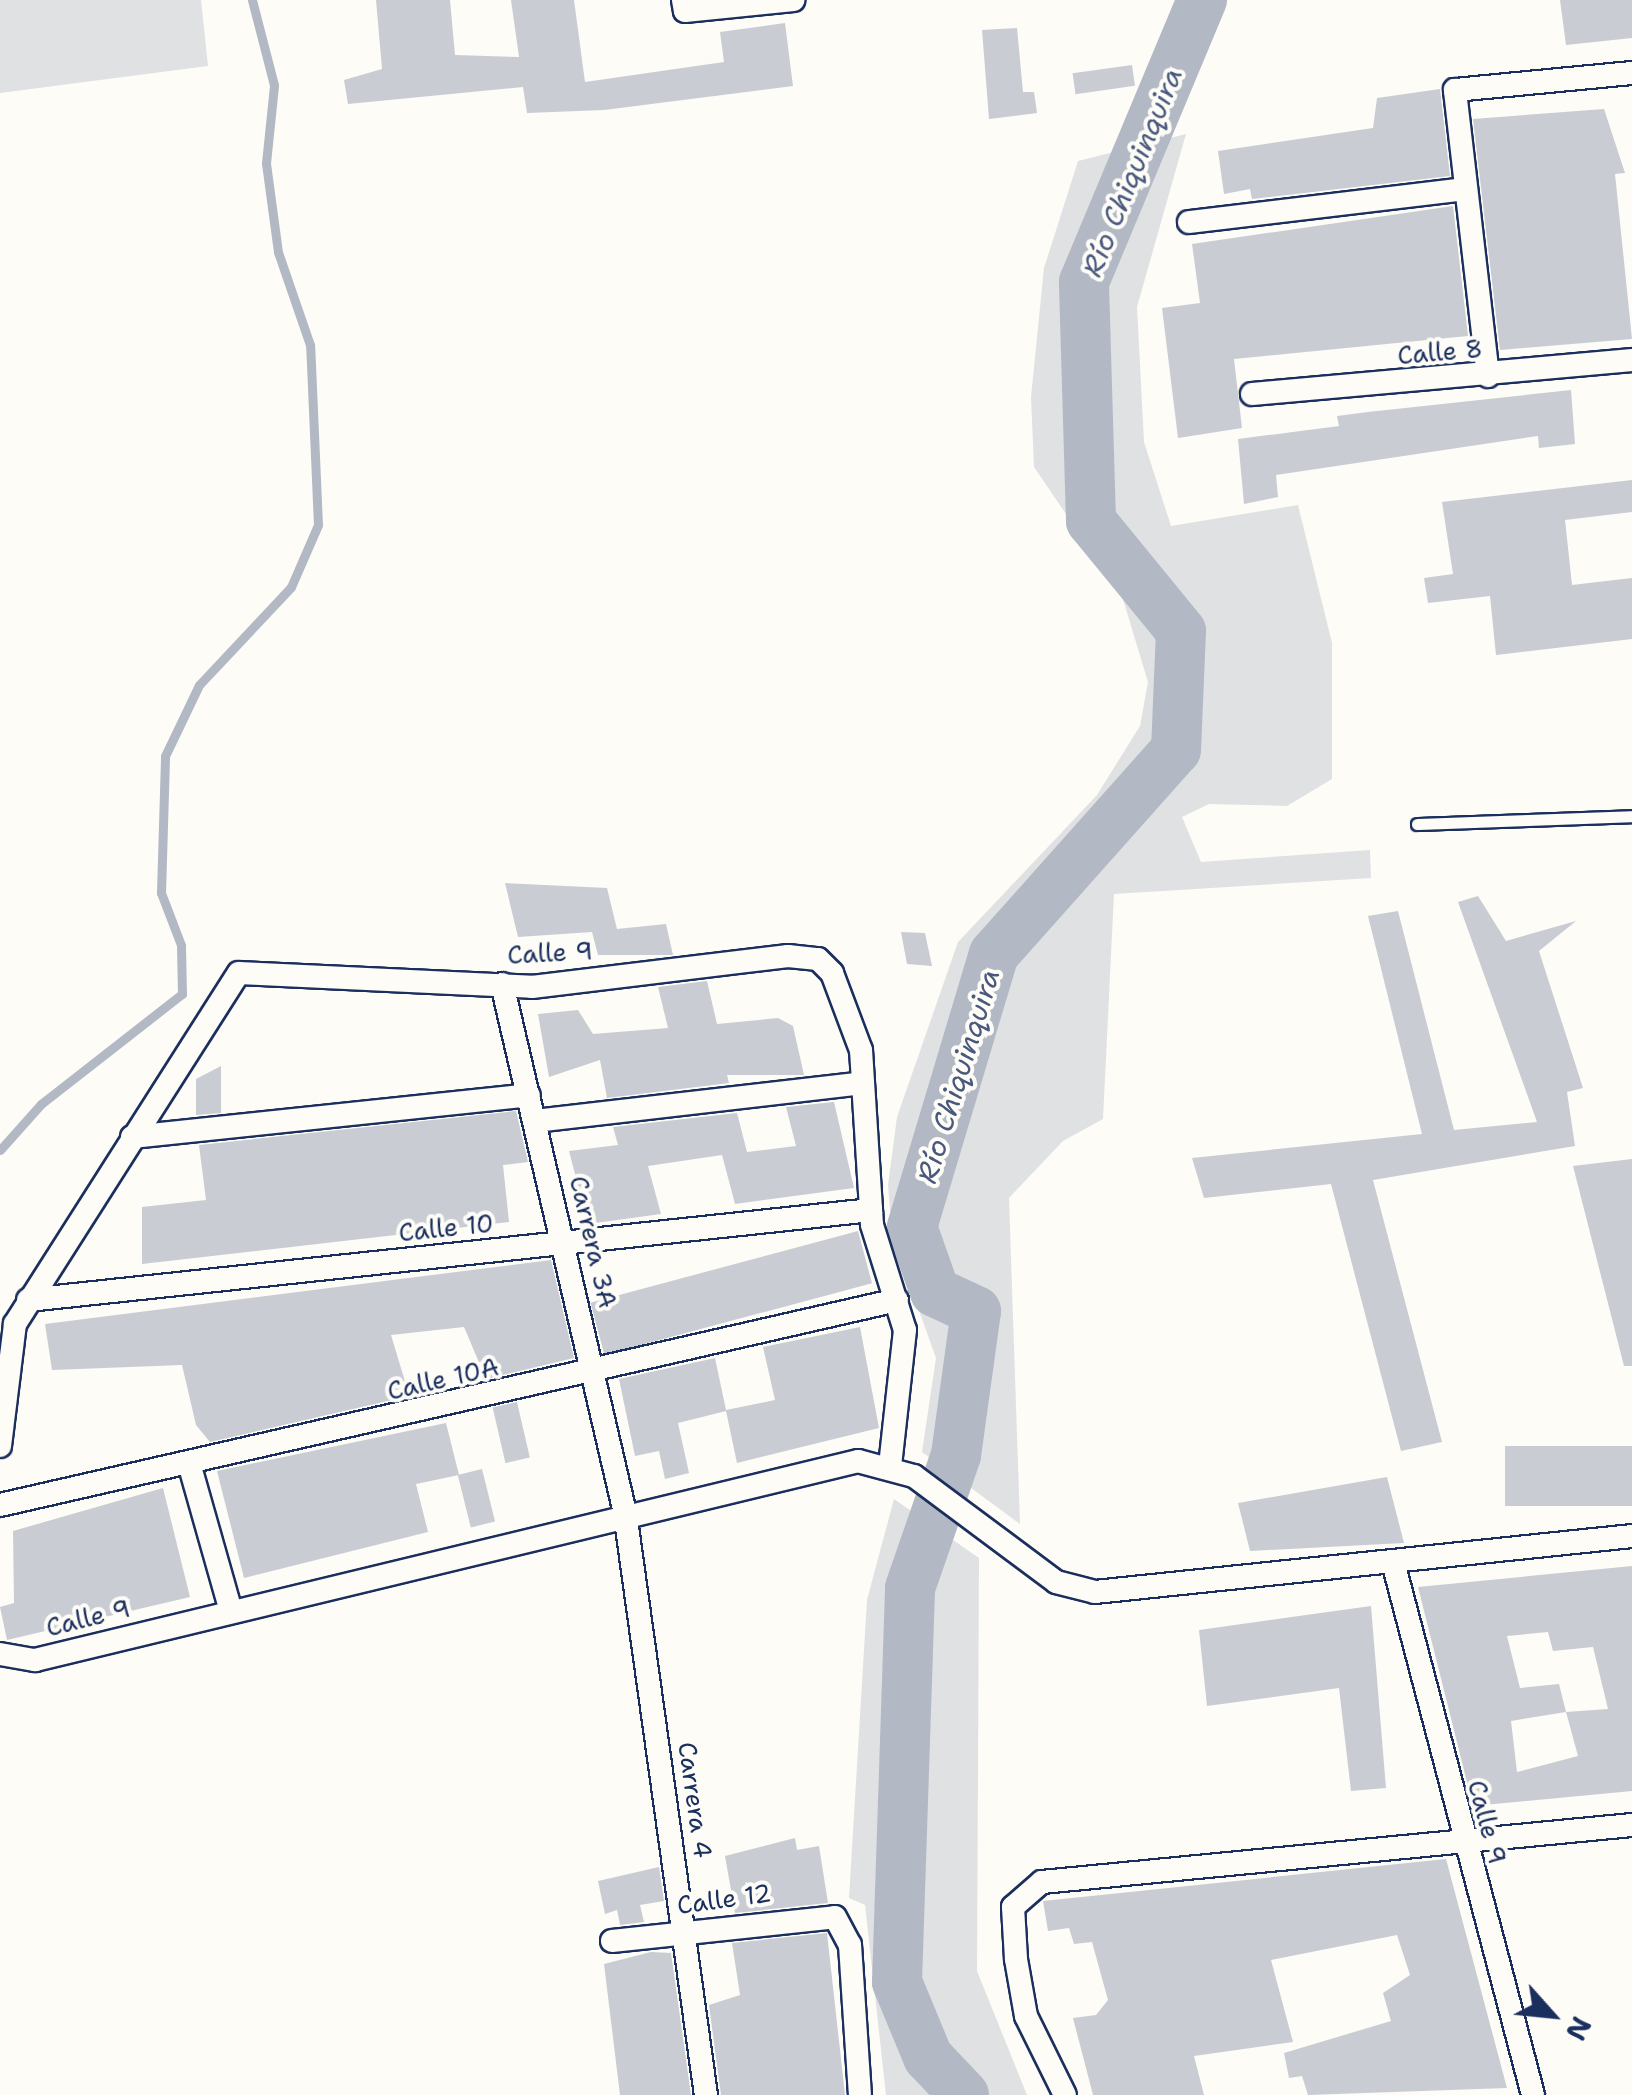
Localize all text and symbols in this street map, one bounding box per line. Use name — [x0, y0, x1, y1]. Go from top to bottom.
water label: Río Chiquinquira — [1075, 63, 1189, 281]
street label: Calle 8 — [1396, 333, 1484, 371]
street label: Calle 9 — [507, 936, 593, 970]
water label: Río Chiquinquira — [909, 965, 1007, 1187]
street label: Carrera 3A — [563, 1173, 623, 1311]
street label: Calle 10 — [397, 1208, 495, 1248]
street label: Calle 10A — [384, 1352, 502, 1406]
street label: Calle 9 — [43, 1593, 133, 1643]
street label: Carrera 4 — [672, 1740, 718, 1860]
street label: Calle 9 — [1461, 1777, 1513, 1867]
street label: Calle 12 — [675, 1878, 773, 1920]
north arrow — [1502, 1965, 1602, 2065]
text: N — [1557, 2010, 1601, 2047]

